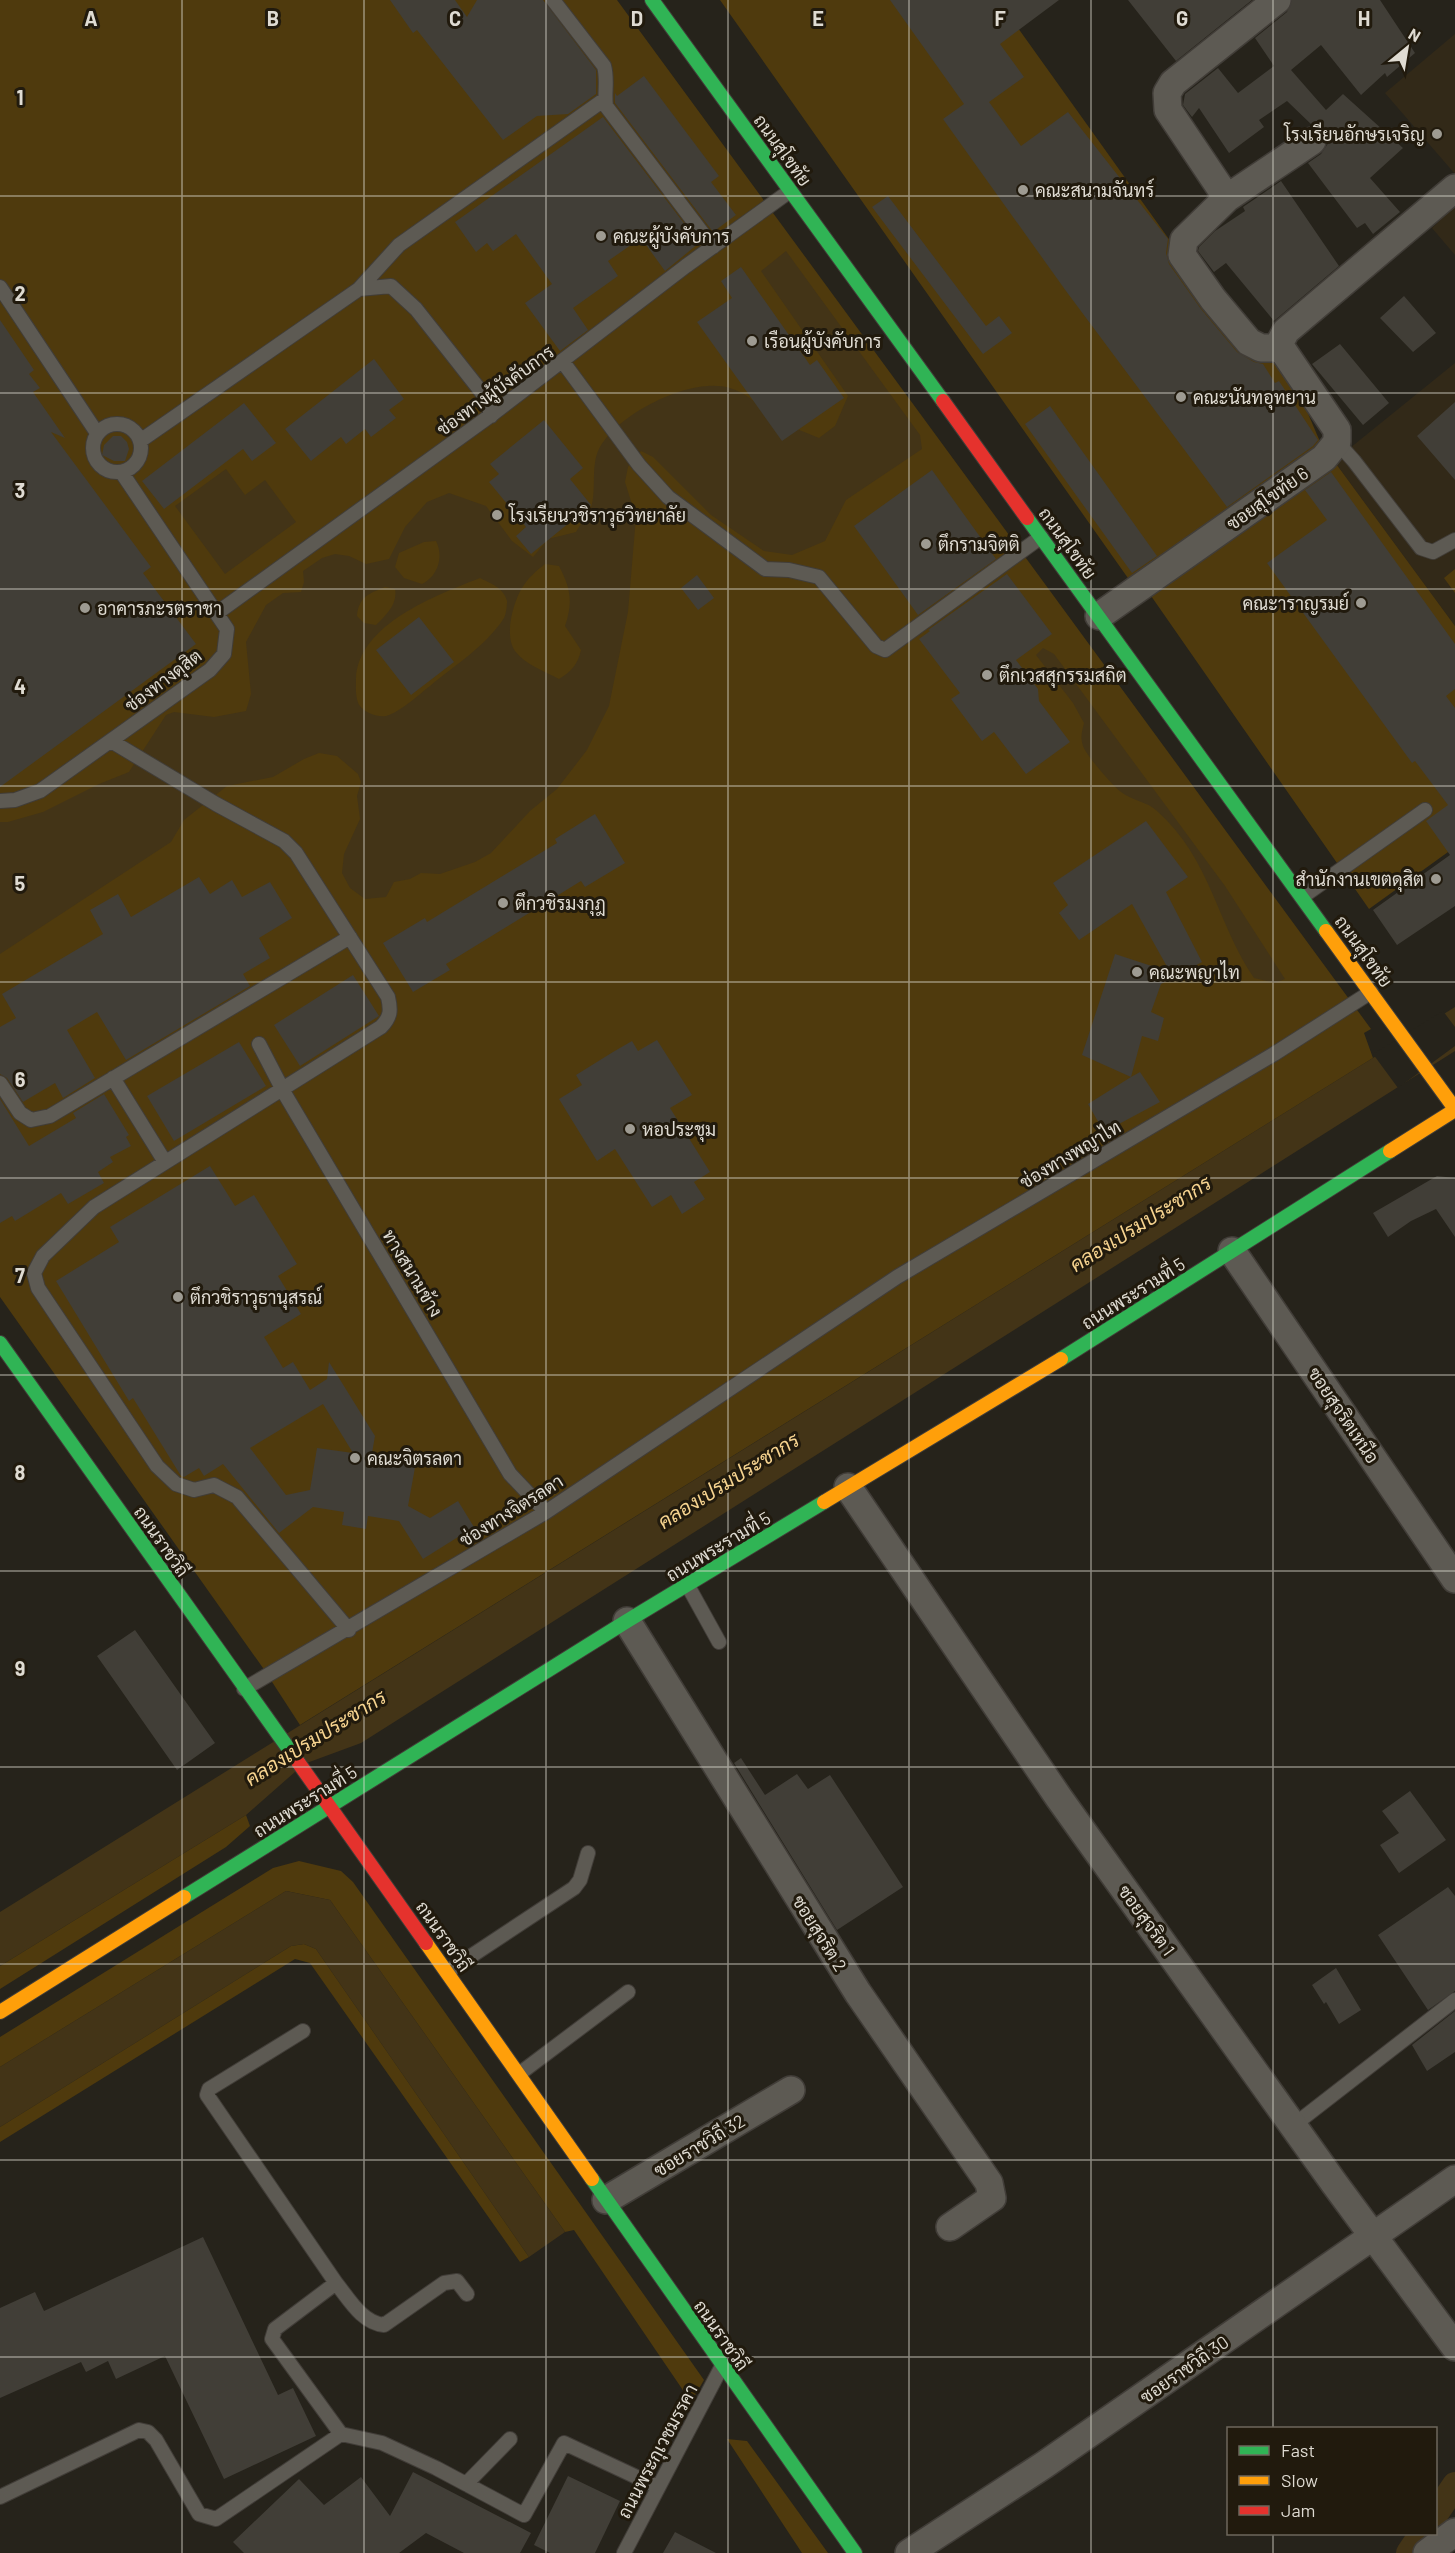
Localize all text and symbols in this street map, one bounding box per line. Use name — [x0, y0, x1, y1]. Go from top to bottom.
text: A — [84, 6, 98, 30]
text: B — [267, 6, 279, 30]
text: C — [449, 6, 461, 30]
text: D — [631, 6, 643, 30]
text: E — [812, 6, 824, 30]
text: F — [994, 6, 1006, 30]
text: G — [1176, 6, 1188, 30]
text: H — [1358, 6, 1370, 30]
north arrow — [1377, 18, 1437, 78]
text: N — [1405, 24, 1424, 45]
text: 1 — [16, 85, 24, 109]
street label: ถนนสุโขทัย — [748, 109, 817, 191]
place label: โรงเรียนอักษรเจริญ — [1283, 122, 1425, 146]
marker: โรงเรียนอักษรเจริญ — [1430, 127, 1444, 141]
place label: คณะสนามจันทร์ — [1035, 178, 1154, 201]
marker: คณะสนามจันทร์ — [1016, 183, 1030, 197]
place label: คณะผู้บังคับการ — [613, 225, 730, 250]
marker: คณะผู้บังคับการ — [594, 229, 608, 243]
text: 2 — [14, 281, 26, 305]
place label: เรือนผู้บังคับการ — [764, 330, 882, 355]
marker: เรือนผู้บังคับการ — [745, 334, 759, 348]
street label: ช่องทางผู้บังคับการ — [432, 340, 560, 442]
place label: คณะนันทอุทยาน — [1193, 386, 1316, 410]
marker: คณะนันทอุทยาน — [1174, 390, 1188, 404]
street label: ซอยสุโขทัย 6 — [1221, 461, 1313, 536]
text: 3 — [15, 478, 25, 502]
street label: ถนนสุโขทัย — [1033, 502, 1102, 584]
place label: โรงเรียนวชิราวุธวิทยาลัย — [508, 503, 686, 528]
marker: โรงเรียนวชิราวุธวิทยาลัย — [490, 508, 504, 522]
place label: ตึกรามจิตติ — [938, 533, 1020, 555]
marker: ตึกรามจิตติ — [919, 537, 933, 551]
place label: คณะาราญรมย์ — [1242, 591, 1349, 615]
marker: คณะาราญรมย์ — [1354, 596, 1368, 610]
place label: อาคารภะรตราชา — [97, 597, 222, 619]
marker: อาคารภะรตราชา — [78, 601, 92, 615]
street label: ช่องทางดุสิต — [120, 644, 207, 718]
place label: ตึกเวสสุกรรมสถิต — [999, 664, 1127, 688]
marker: ตึกเวสสุกรรมสถิต — [980, 668, 994, 682]
text: 4 — [14, 674, 26, 698]
place label: สำนักงานเขตดุสิต — [1295, 868, 1424, 892]
text: 5 — [15, 871, 26, 895]
marker: สำนักงานเขตดุสิต — [1429, 872, 1443, 886]
place label: ตึกวชิรมงกุฎ — [515, 892, 606, 916]
marker: ตึกวชิรมงกุฎ — [496, 896, 510, 910]
street label: ถนนสุโขทัย — [1329, 910, 1398, 992]
place label: คณะพญาไท — [1149, 960, 1240, 984]
marker: คณะพญาไท — [1130, 965, 1144, 979]
text: 6 — [15, 1067, 26, 1091]
street label: ช่องทางพญาไท — [1015, 1114, 1125, 1194]
place label: หอประชุม — [642, 1118, 716, 1142]
marker: หอประชุม — [623, 1122, 637, 1136]
water label: คลองเปรมประชากร — [1065, 1169, 1216, 1276]
street label: ทางสนามข้าง — [378, 1225, 448, 1321]
street label: ถนนพระรามที่ 5 — [1075, 1249, 1189, 1334]
text: 7 — [15, 1263, 25, 1287]
place label: ตึกวชิราวุธานุสรณ์ — [190, 1285, 322, 1310]
marker: ตึกวชิราวุธานุสรณ์ — [171, 1290, 185, 1304]
street label: ซอยสุจริตเหนือ — [1302, 1363, 1384, 1468]
water label: คลองเปรมประชากร — [653, 1426, 804, 1533]
place label: คณะจิตรลดา — [367, 1447, 462, 1469]
marker: คณะจิตรลดา — [348, 1451, 362, 1465]
text: 8 — [15, 1460, 26, 1484]
street label: ช่องทางจิตรลดา — [455, 1469, 567, 1551]
street label: ถนนราชวิถี — [130, 1501, 195, 1581]
street label: ถนนพระรามที่ 5 — [660, 1503, 774, 1586]
text: 9 — [15, 1656, 25, 1680]
water label: คลองเปรมประชากร — [240, 1683, 391, 1790]
street label: ถนนพระรามที่ 5 — [247, 1757, 361, 1842]
street label: ซอยสุจริต 1 — [1112, 1880, 1180, 1961]
street label: ซอยสุจริต 2 — [786, 1891, 852, 1976]
street label: ถนนราชวิถี — [412, 1896, 477, 1976]
street label: ซอยราชวิถี 32 — [649, 2108, 749, 2181]
street label: ถนนราชวิถี — [690, 2295, 755, 2375]
street label: ซอยราชวิถี 30 — [1135, 2330, 1233, 2408]
street label: ถนนพระกุเวชมรรคา — [612, 2380, 703, 2523]
legend — [1227, 2427, 1437, 2535]
text: Fast — [1281, 2439, 1315, 2461]
text: Slow — [1281, 2469, 1318, 2491]
text: Jam — [1281, 2499, 1315, 2521]

